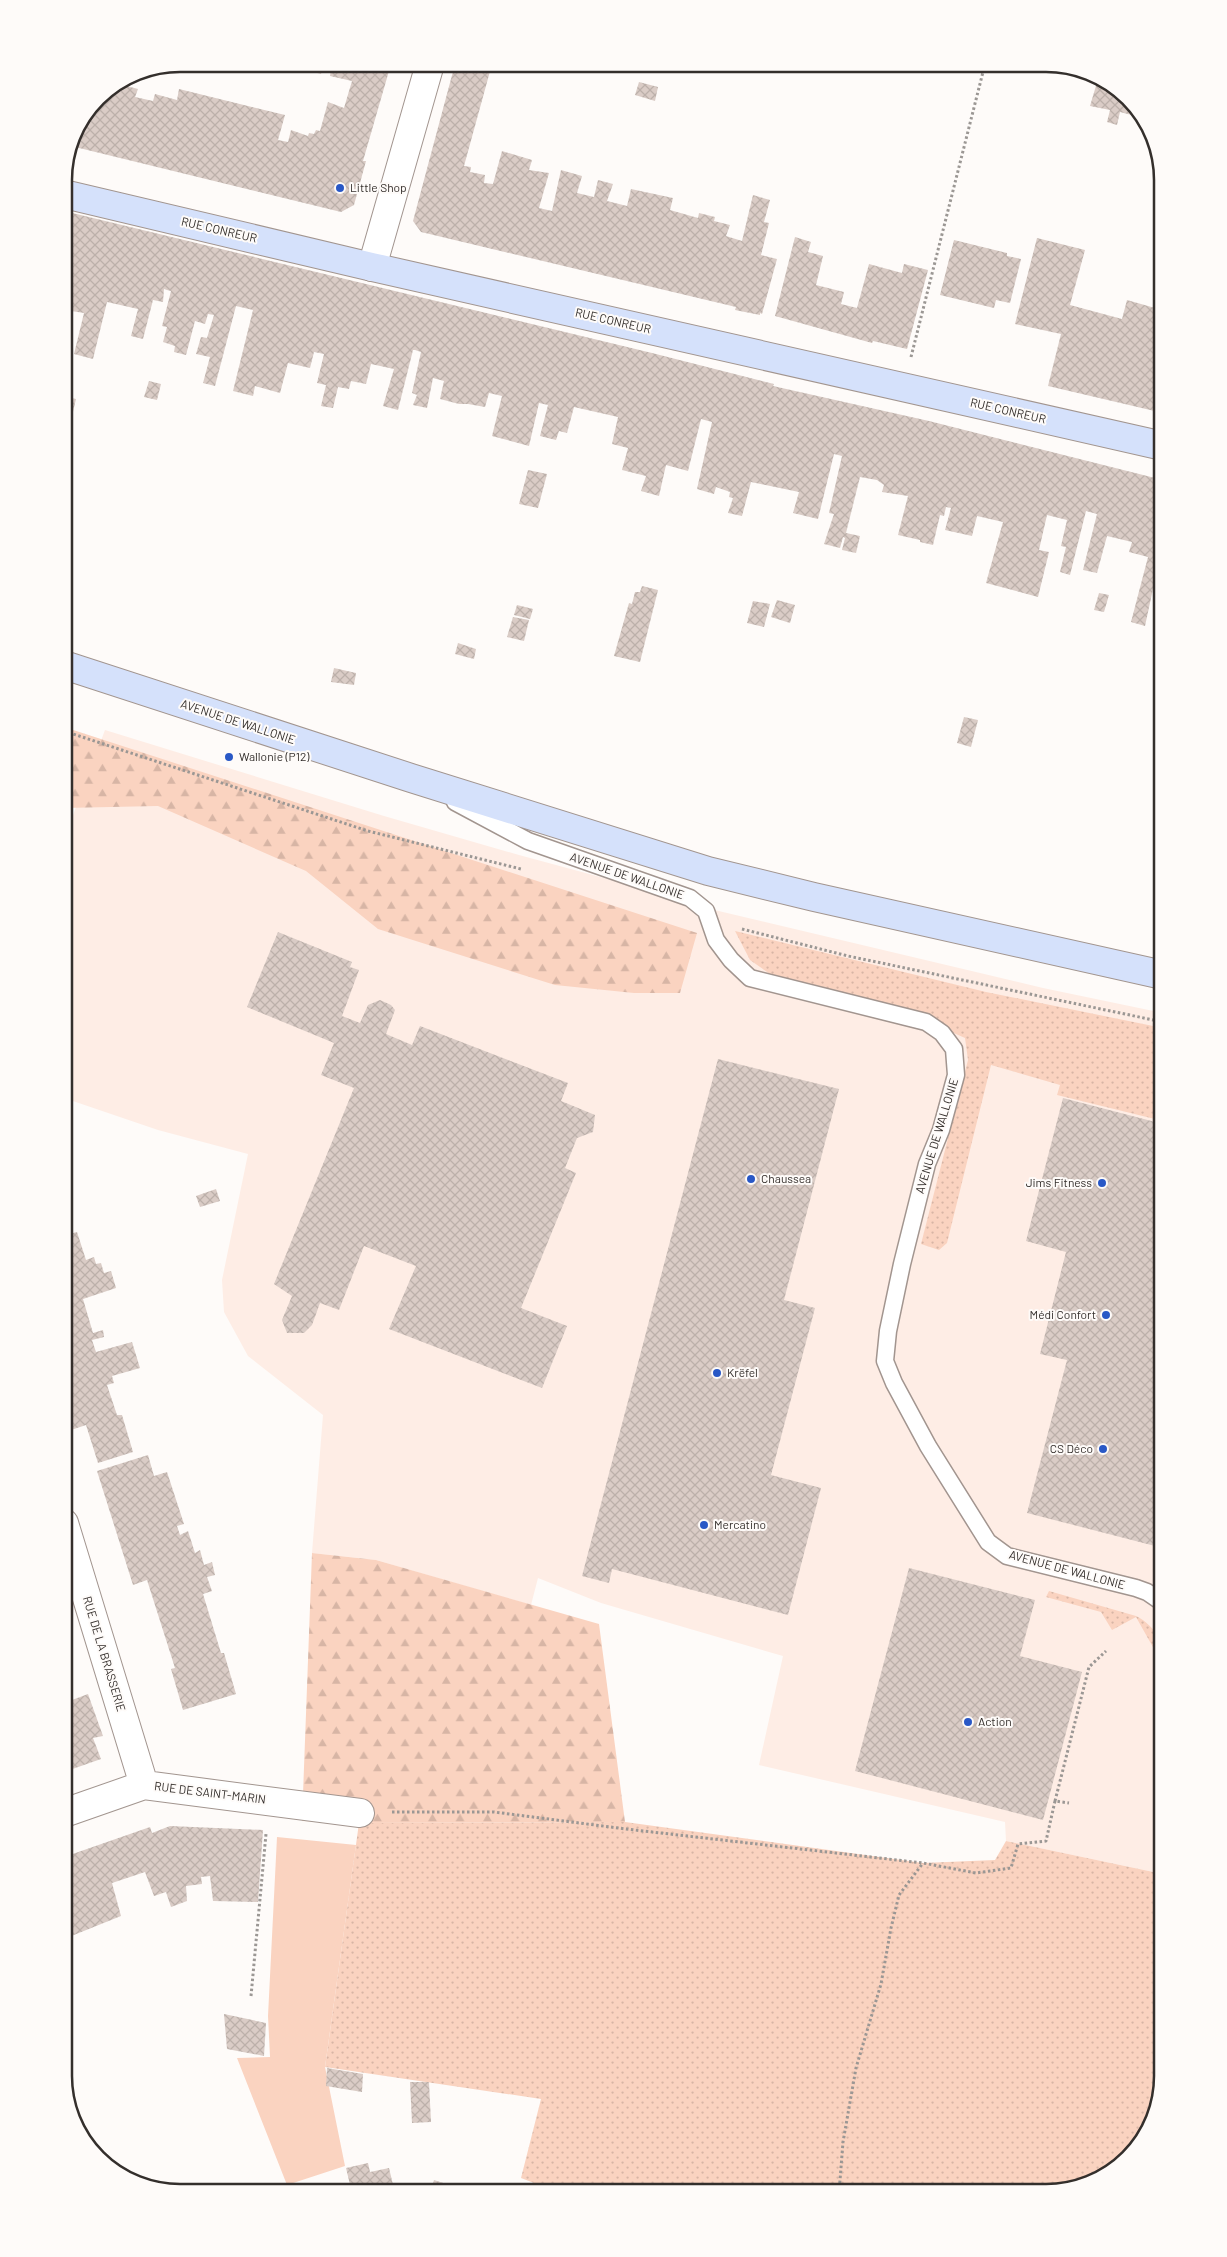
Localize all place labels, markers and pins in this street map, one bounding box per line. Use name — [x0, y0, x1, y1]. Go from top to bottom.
place label: Little Shop — [350, 180, 407, 194]
marker: Little Shop — [334, 182, 346, 194]
place label: Wallonie (P12) — [239, 749, 310, 763]
marker: Wallonie (P12) — [223, 751, 235, 763]
place label: Chaussea — [761, 1171, 811, 1185]
marker: Chaussea — [745, 1173, 757, 1185]
place label: Jims Fitness — [1026, 1175, 1092, 1189]
marker: Jims Fitness — [1096, 1177, 1108, 1189]
place label: Médi Confort — [1030, 1307, 1096, 1321]
marker: Médi Confort — [1100, 1309, 1112, 1321]
place label: Krëfel — [727, 1365, 758, 1379]
marker: Krëfel — [711, 1367, 723, 1379]
place label: CS Déco — [1050, 1441, 1093, 1455]
marker: CS Déco — [1097, 1443, 1109, 1455]
place label: Mercatino — [714, 1517, 766, 1531]
marker: Mercatino — [698, 1519, 710, 1531]
place label: Action — [978, 1714, 1012, 1728]
marker: Action — [962, 1716, 974, 1728]

